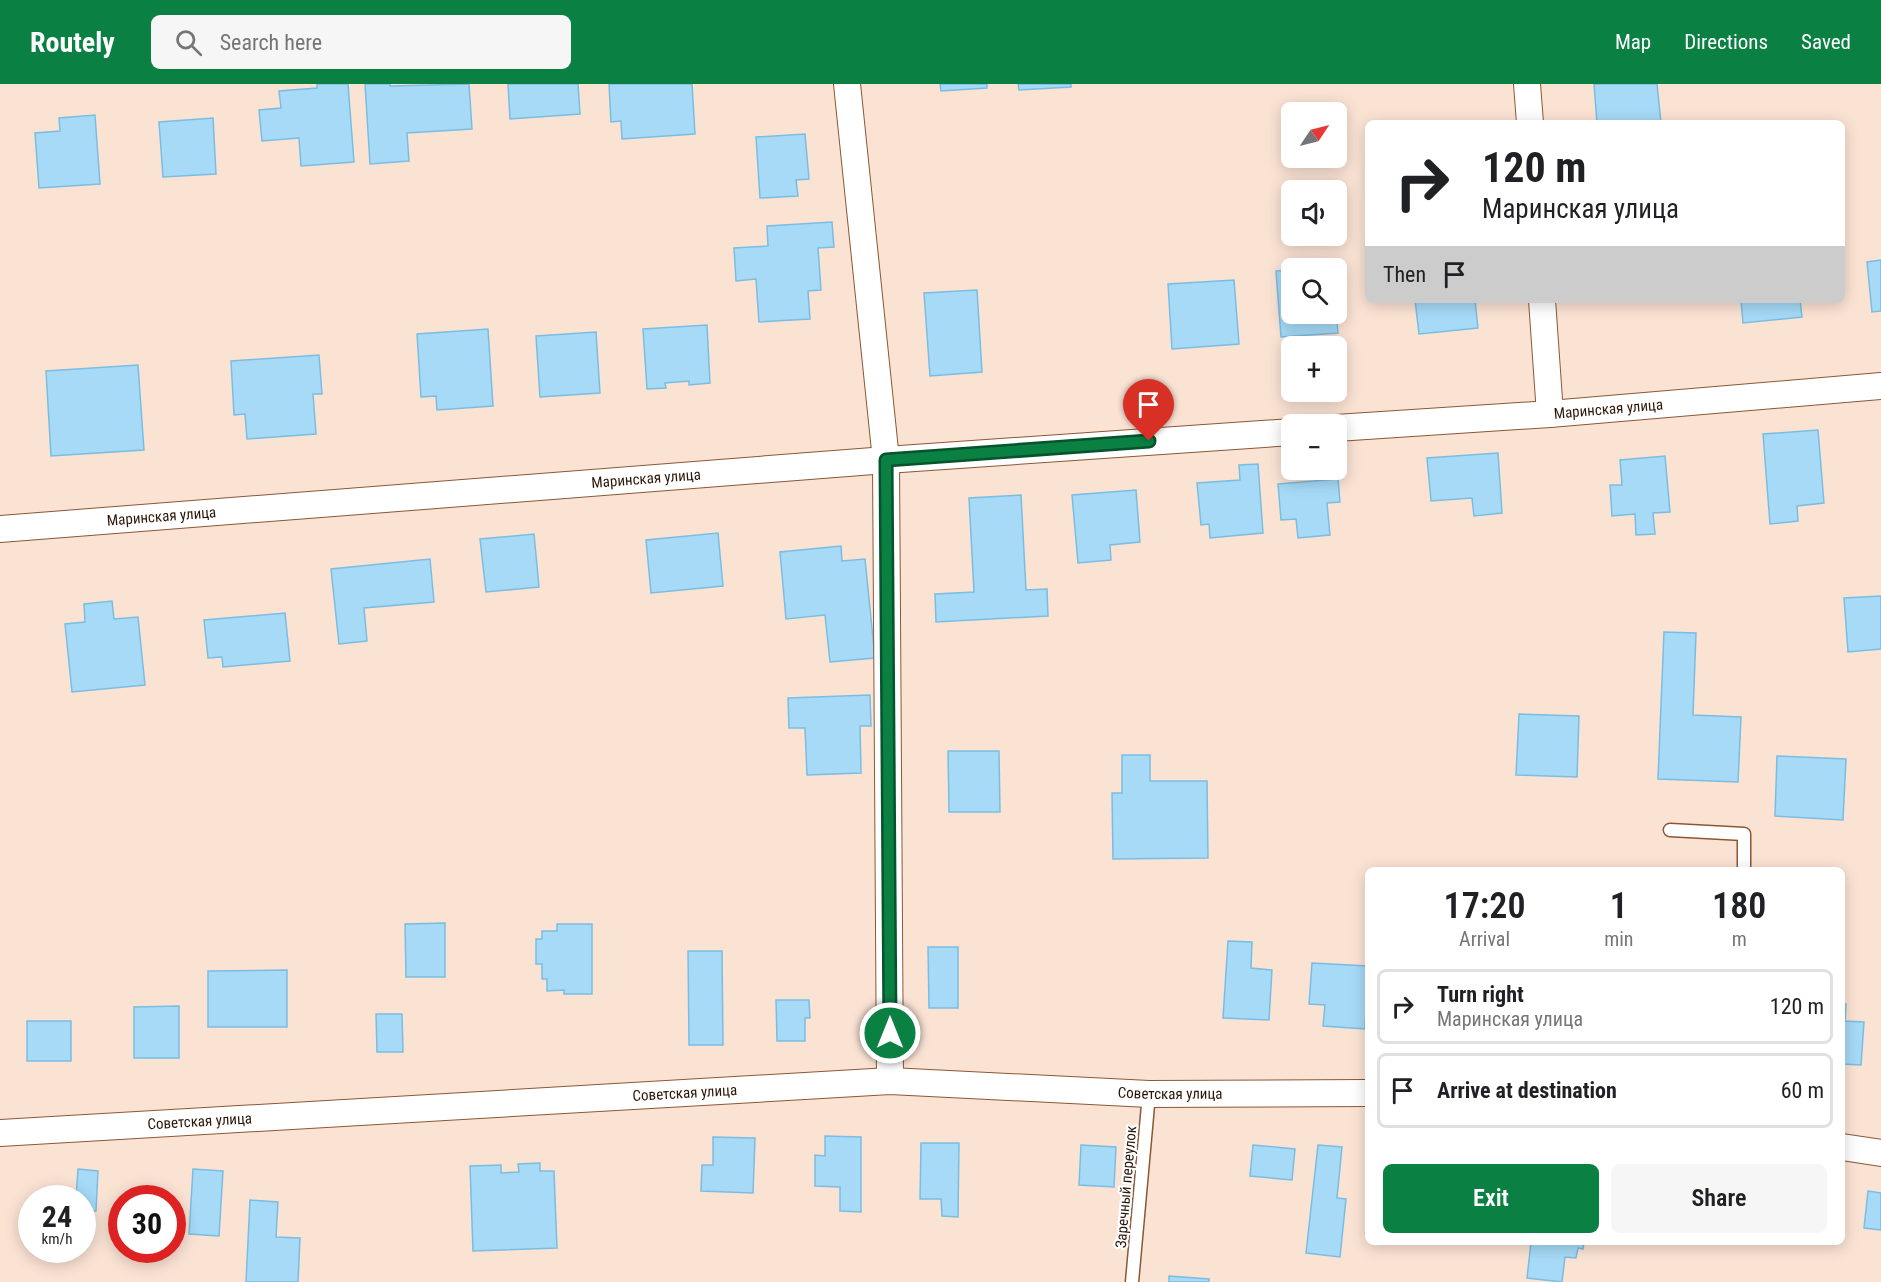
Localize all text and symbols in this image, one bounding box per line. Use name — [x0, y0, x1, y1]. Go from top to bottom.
search box — [151, 15, 571, 69]
text: Routely — [30, 26, 115, 59]
icon: search — [172, 26, 205, 59]
text: Search here — [220, 30, 322, 55]
text: Map — [1615, 30, 1651, 54]
text: Directions — [1684, 30, 1768, 54]
text: Saved — [1801, 30, 1851, 54]
north arrow — [1281, 102, 1347, 168]
map controls — [1281, 102, 1347, 480]
text: 120 m — [1482, 143, 1587, 192]
icon: right — [1383, 144, 1461, 222]
button: sound — [1281, 180, 1347, 246]
text: Маринская улица — [1482, 193, 1679, 225]
button: search — [1281, 258, 1347, 324]
icon: arrive — [1438, 258, 1471, 291]
text: Then — [1383, 262, 1426, 287]
button: + — [1281, 336, 1347, 402]
pin — [1123, 379, 1174, 441]
icon: arrive — [1132, 388, 1165, 421]
street label: Маринская улица — [1553, 395, 1664, 423]
button: − — [1281, 414, 1347, 480]
street label: Маринская улица — [591, 465, 701, 492]
street label: Маринская улица — [106, 503, 217, 530]
text: 17:20 — [1444, 885, 1526, 927]
text: 1 — [1610, 885, 1628, 927]
text: 180 — [1712, 885, 1766, 927]
text: Arrival — [1459, 927, 1510, 951]
text: min — [1604, 927, 1633, 951]
text: m — [1732, 927, 1747, 951]
text: Turn right — [1437, 982, 1524, 1007]
icon: right — [1386, 990, 1419, 1023]
text: 120 m — [1770, 994, 1824, 1019]
position arrow — [858, 1001, 922, 1065]
text: Маринская улица — [1437, 1007, 1583, 1031]
icon: arrive — [1386, 1074, 1419, 1107]
text: Arrive at destination — [1437, 1078, 1617, 1103]
text: 60 m — [1781, 1078, 1824, 1103]
street label: Советская улица — [632, 1081, 738, 1105]
street label: Советская улица — [1117, 1083, 1223, 1103]
street label: Советская улица — [147, 1109, 252, 1133]
street label: Заречный переулок — [1112, 1125, 1140, 1249]
button: Exit — [1383, 1164, 1599, 1233]
button: Share — [1611, 1164, 1827, 1233]
speed limit sign: 30 — [108, 1185, 186, 1263]
text: 24 — [42, 1199, 72, 1234]
text: km/h — [42, 1230, 72, 1248]

